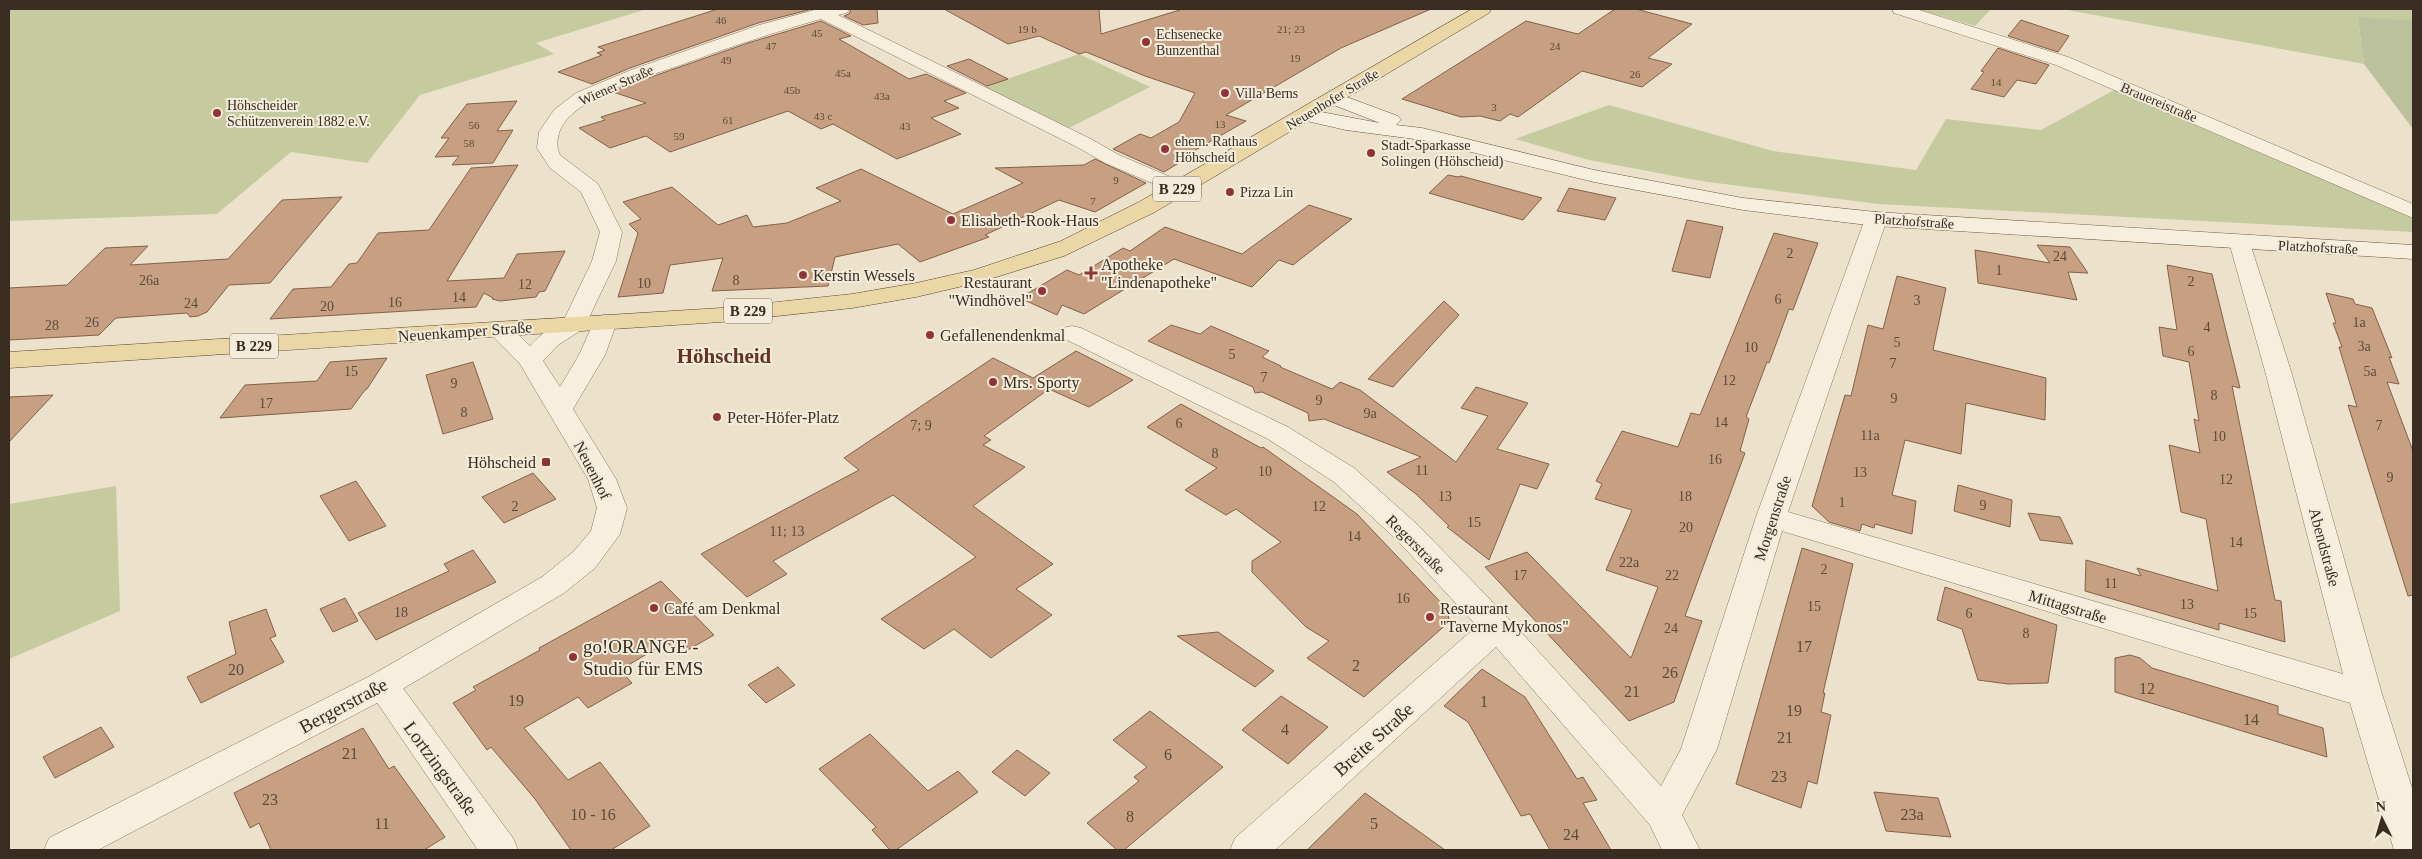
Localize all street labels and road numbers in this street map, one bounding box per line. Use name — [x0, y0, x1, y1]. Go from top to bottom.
street label: Wiener Straße — [577, 62, 656, 109]
street label: Neuenhofer Straße — [1283, 66, 1381, 133]
street label: Brauereistraße — [2118, 80, 2199, 125]
road number: B 229 — [1153, 176, 1201, 202]
street label: Platzhofstraße — [1873, 211, 1954, 232]
street label: Platzhofstraße — [2278, 238, 2358, 257]
road number: B 229 — [724, 298, 772, 324]
street label: Neuenkamper Straße — [397, 318, 533, 346]
road number: B 229 — [230, 334, 278, 358]
street label: Neuenhof — [571, 438, 615, 503]
street label: Morgenstraße — [1751, 473, 1795, 563]
street label: Abendstraße — [2306, 506, 2343, 588]
street label: Regerstraße — [1382, 511, 1449, 578]
street label: Mittagstraße — [2026, 587, 2109, 627]
street label: Bergerstraße — [296, 673, 391, 737]
street label: Breite Straße — [1329, 698, 1417, 781]
street label: Lortzingstraße — [400, 717, 482, 819]

